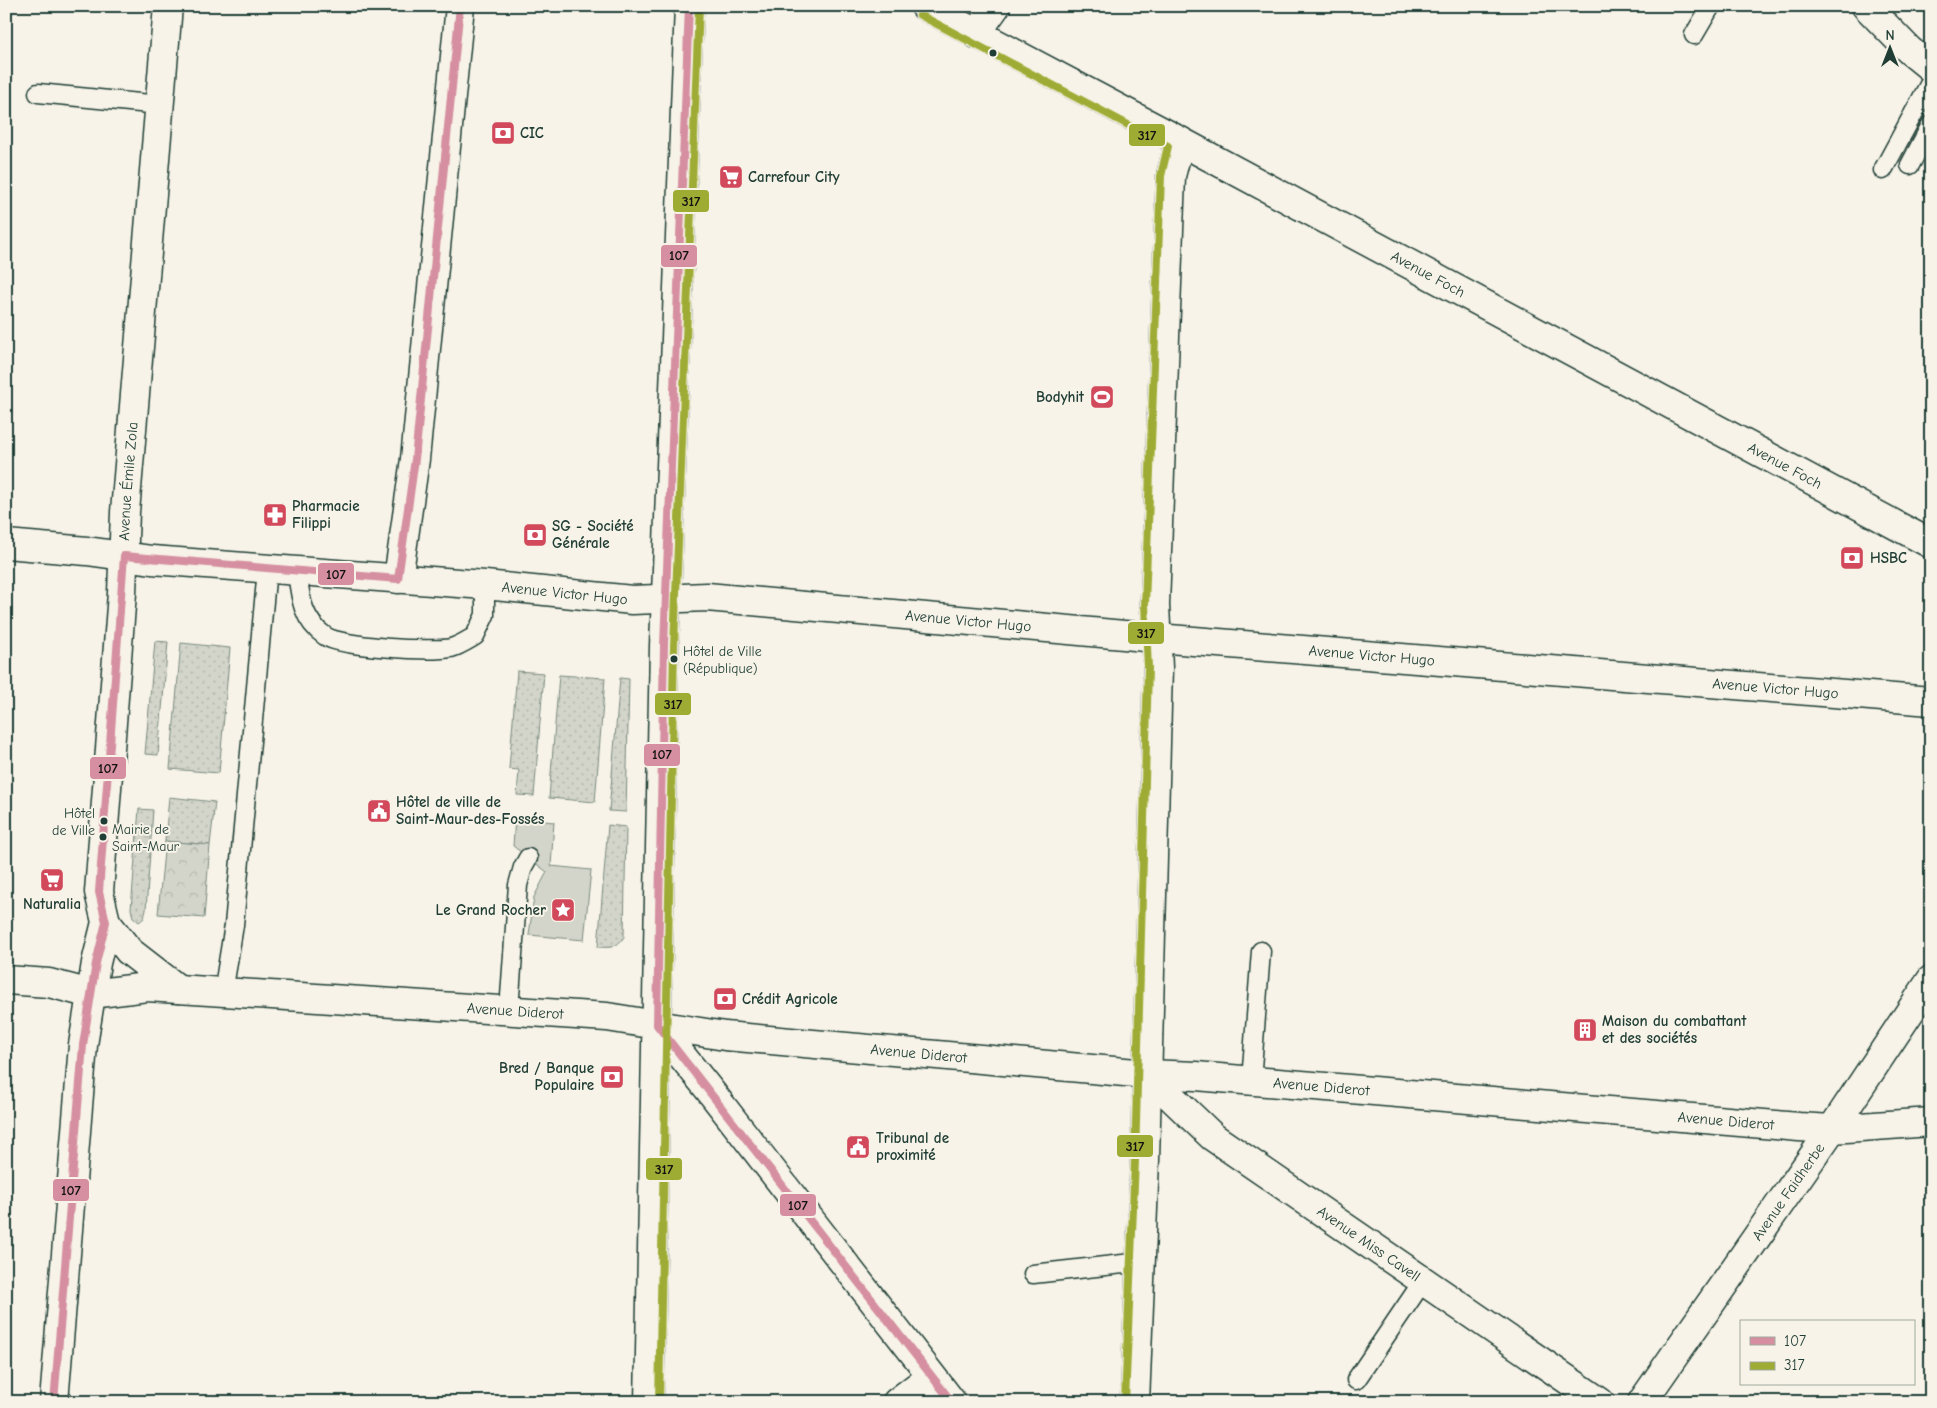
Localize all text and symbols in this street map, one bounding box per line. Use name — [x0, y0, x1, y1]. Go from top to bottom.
north arrow — [1864, 22, 1914, 72]
text: N — [1885, 27, 1895, 44]
unlabelled marker — [988, 48, 998, 58]
bank icon: CIC — [490, 120, 516, 146]
line badge: 317 — [1128, 123, 1166, 147]
place label: CIC — [520, 124, 544, 142]
text: 317 — [1138, 127, 1157, 144]
supermarket icon: Carrefour City — [718, 164, 744, 190]
place label: Carrefour City — [748, 168, 840, 186]
line badge: 317 — [672, 189, 710, 213]
text: 317 — [682, 193, 701, 210]
line badge: 107 — [660, 244, 698, 268]
text: 107 — [669, 247, 690, 264]
street label: Avenue Foch — [1388, 247, 1468, 301]
sports icon: Bodyhit — [1089, 384, 1115, 410]
place label: Bodyhit — [1036, 388, 1085, 406]
street label: Avenue Émile Zola — [115, 421, 142, 541]
street label: Avenue Foch — [1745, 438, 1825, 493]
place label: Pharmacie Filippi — [292, 497, 360, 532]
pharmacy icon: Pharmacie Filippi — [262, 502, 288, 528]
place label: SG - Société Générale — [552, 517, 634, 552]
bank icon: SG - Société Générale — [522, 522, 548, 548]
bank icon: HSBC — [1839, 545, 1865, 571]
place label: HSBC — [1870, 549, 1907, 567]
line badge: 107 — [317, 562, 355, 586]
text: 107 — [326, 566, 347, 583]
street label: Avenue Victor Hugo — [501, 578, 629, 609]
street label: Avenue Victor Hugo — [904, 606, 1032, 636]
line badge: 317 — [1127, 621, 1165, 645]
text: 317 — [1137, 625, 1156, 642]
street label: Avenue Victor Hugo — [1308, 641, 1436, 670]
place label: Hôtel de Ville (République) — [683, 643, 762, 677]
marker: Hôtel de Ville (République) — [669, 654, 679, 664]
street label: Avenue Victor Hugo — [1712, 674, 1839, 702]
line badge: 317 — [654, 692, 692, 716]
text: 317 — [664, 696, 683, 713]
line badge: 107 — [643, 743, 681, 767]
text: 107 — [652, 746, 673, 763]
line badge: 107 — [89, 756, 127, 780]
text: 107 — [98, 760, 119, 777]
place label: Hôtel de ville de Saint-Maur-des-Fossés — [396, 793, 544, 828]
public building icon: Hôtel de ville de Saint-Maur-des-Fossés — [366, 798, 392, 824]
place label: Hôtel de Ville — [52, 805, 95, 839]
marker: Hôtel de Ville — [99, 816, 109, 826]
place label: Mairie de Saint-Maur — [112, 821, 180, 855]
marker: Mairie de Saint-Maur — [98, 832, 108, 842]
supermarket icon: Naturalia — [39, 867, 65, 893]
place label: Naturalia — [23, 895, 81, 913]
place icon: Le Grand Rocher — [550, 897, 576, 923]
place label: Le Grand Rocher — [436, 901, 546, 919]
bank icon: Crédit Agricole — [712, 986, 738, 1012]
place label: Crédit Agricole — [742, 990, 838, 1008]
street label: Avenue Diderot — [466, 999, 565, 1023]
place label: Maison du combattant et des sociétés — [1602, 1012, 1747, 1047]
building icon: Maison du combattant et des sociétés — [1572, 1017, 1598, 1043]
street label: Avenue Diderot — [870, 1040, 968, 1067]
place label: Bred / Banque Populaire — [499, 1059, 594, 1094]
bank icon: Bred / Banque Populaire — [599, 1064, 625, 1090]
street label: Avenue Diderot — [1272, 1074, 1371, 1100]
street label: Avenue Diderot — [1677, 1108, 1776, 1134]
place label: Tribunal de proximité — [876, 1129, 949, 1164]
public building icon: Tribunal de proximité — [845, 1134, 871, 1160]
line badge: 317 — [1116, 1134, 1154, 1158]
text: 317 — [1126, 1138, 1145, 1155]
street label: Avenue Faidherbe — [1748, 1139, 1829, 1244]
line badge: 317 — [645, 1157, 683, 1181]
text: 317 — [655, 1161, 674, 1178]
line badge: 107 — [52, 1178, 90, 1202]
text: 107 — [61, 1182, 82, 1199]
line badge: 107 — [779, 1193, 817, 1217]
text: 107 — [788, 1197, 809, 1214]
street label: Avenue Miss Cavell — [1314, 1202, 1424, 1285]
legend — [1740, 1320, 1914, 1386]
text: 107 — [1784, 1332, 1806, 1350]
text: 317 — [1784, 1356, 1805, 1374]

